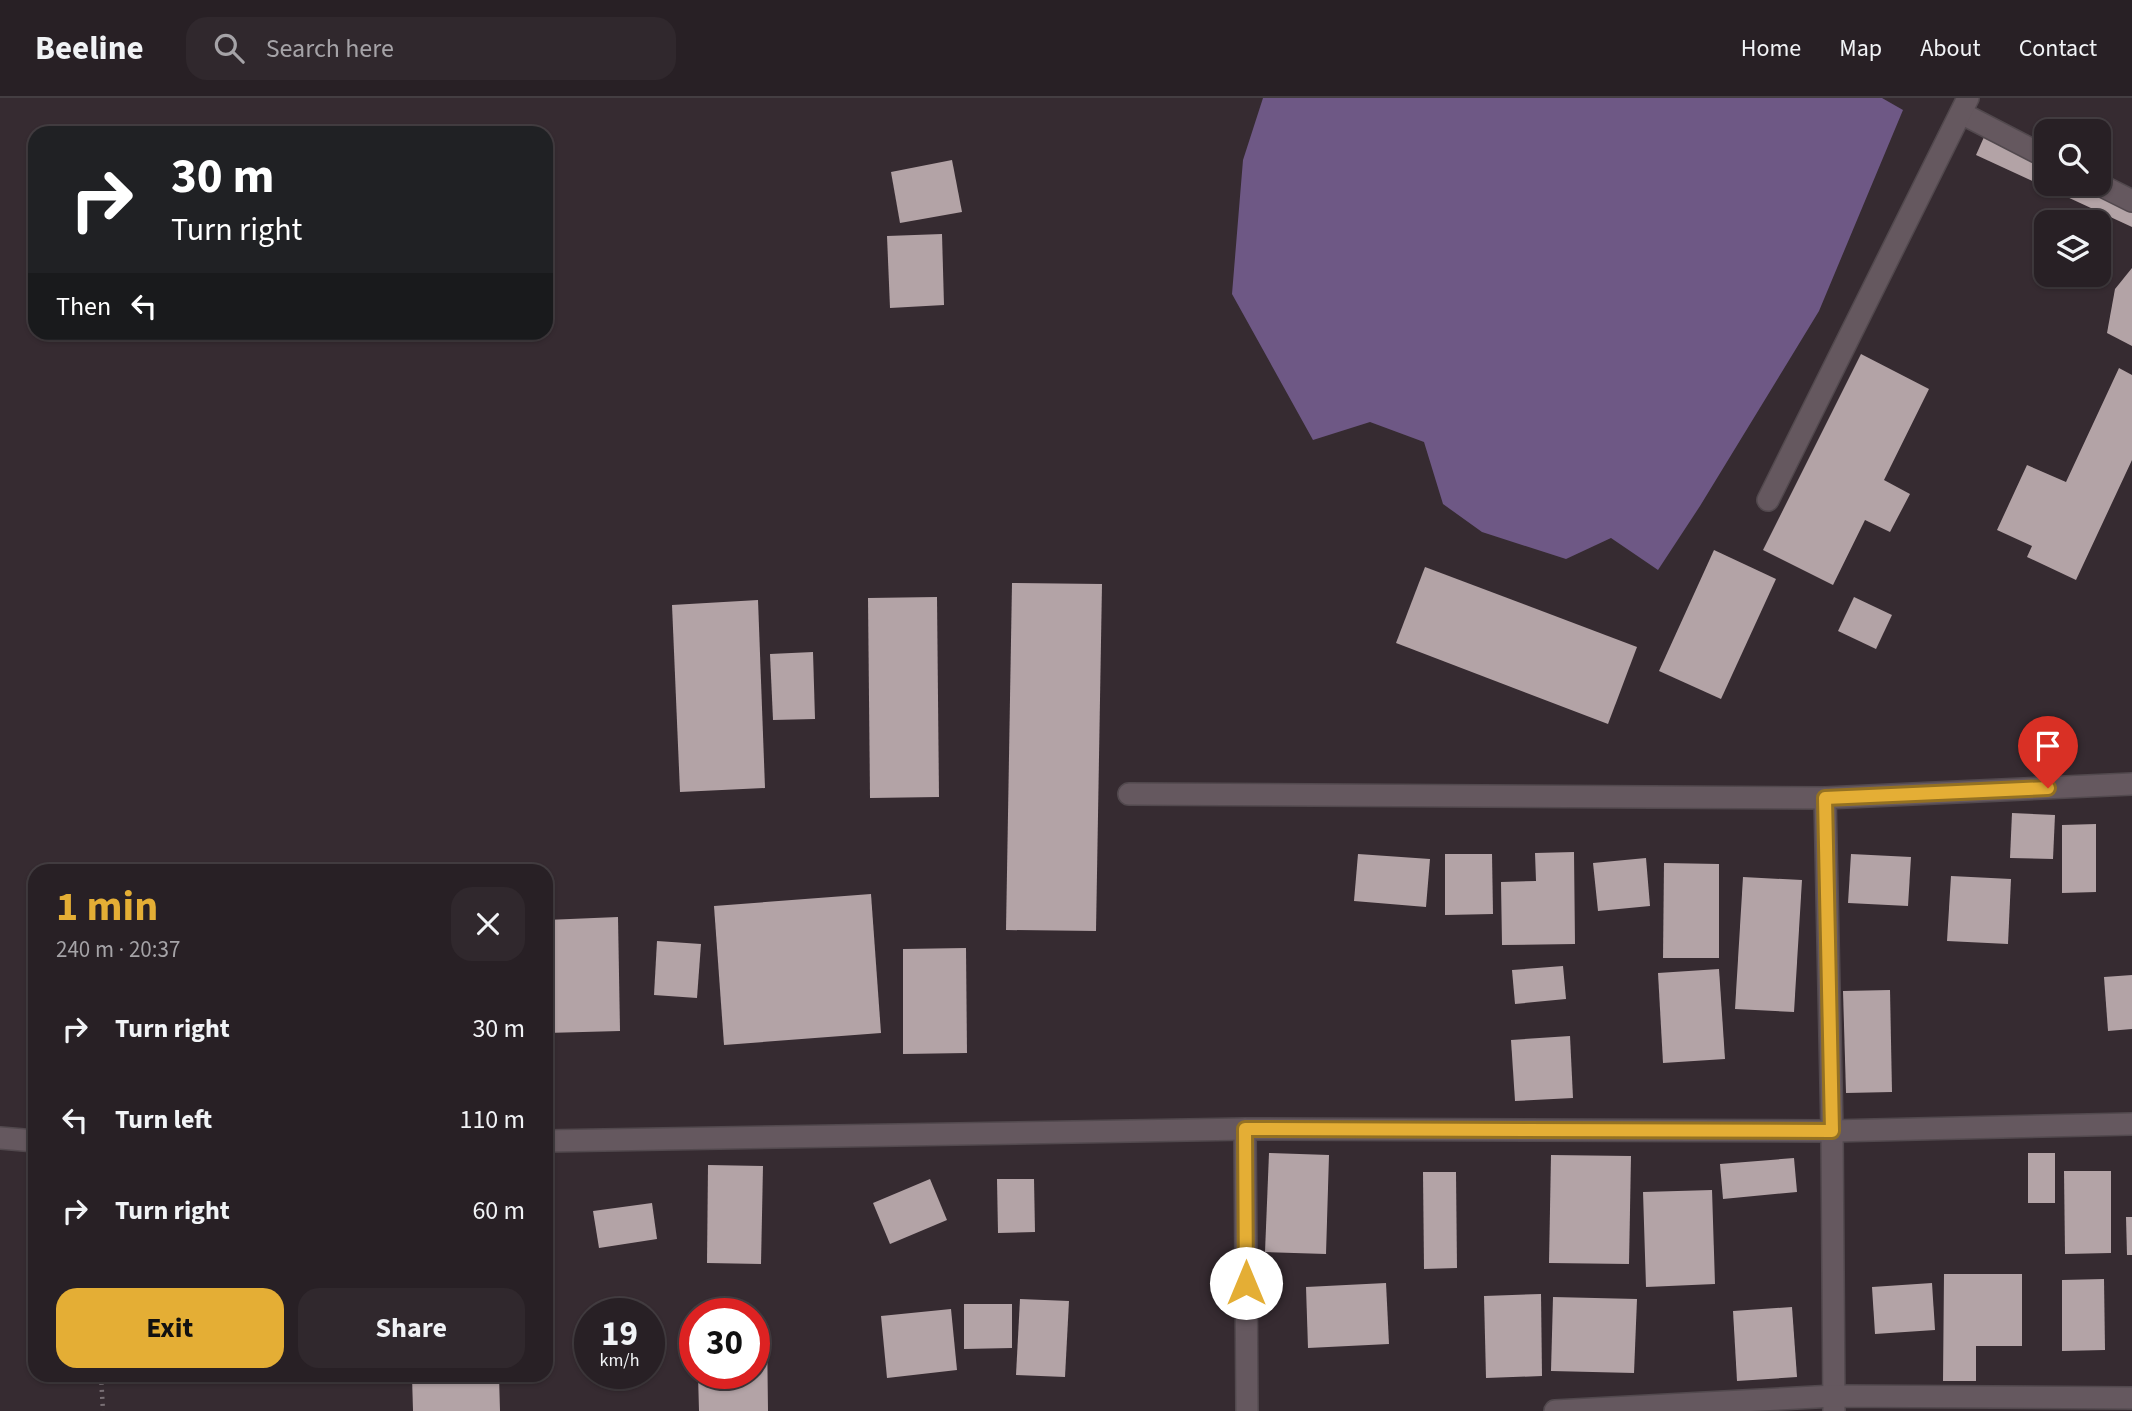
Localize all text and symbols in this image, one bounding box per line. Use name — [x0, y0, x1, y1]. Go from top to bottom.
search box — [186, 17, 676, 80]
text: Beeline — [35, 25, 144, 72]
icon: search — [210, 29, 248, 67]
text: Search here — [266, 30, 394, 67]
text: Home — [1741, 31, 1801, 66]
text: Map — [1839, 31, 1882, 66]
text: About — [1920, 31, 1981, 66]
text: Contact — [2019, 31, 2097, 66]
map controls — [2034, 119, 2111, 287]
button: search — [2034, 119, 2111, 196]
text: 30 m — [171, 142, 275, 212]
icon: right — [56, 154, 147, 245]
text: Turn right — [171, 207, 302, 253]
button: layers — [2034, 210, 2111, 287]
icon: left — [125, 287, 163, 325]
text: Then — [56, 288, 111, 325]
pin — [2018, 716, 2078, 788]
icon: arrive — [2029, 727, 2067, 765]
text: 1 min — [56, 877, 158, 937]
button: close — [451, 887, 525, 961]
text: 240 m · 20:37 — [56, 933, 180, 966]
icon: right — [56, 1010, 94, 1048]
text: Turn right — [115, 1010, 230, 1047]
text: 30 m — [472, 1010, 525, 1047]
icon: left — [56, 1101, 94, 1139]
text: Turn left — [115, 1101, 212, 1138]
text: 110 m — [459, 1101, 525, 1138]
icon: right — [56, 1192, 94, 1230]
text: Turn right — [115, 1192, 230, 1229]
text: 60 m — [472, 1192, 525, 1229]
position arrow — [1209, 1246, 1283, 1320]
button: Exit — [56, 1288, 284, 1368]
button: Share — [298, 1288, 525, 1368]
speed limit sign: 30 — [679, 1298, 770, 1389]
text: 19 — [601, 1309, 638, 1359]
text: km/h — [600, 1348, 639, 1373]

